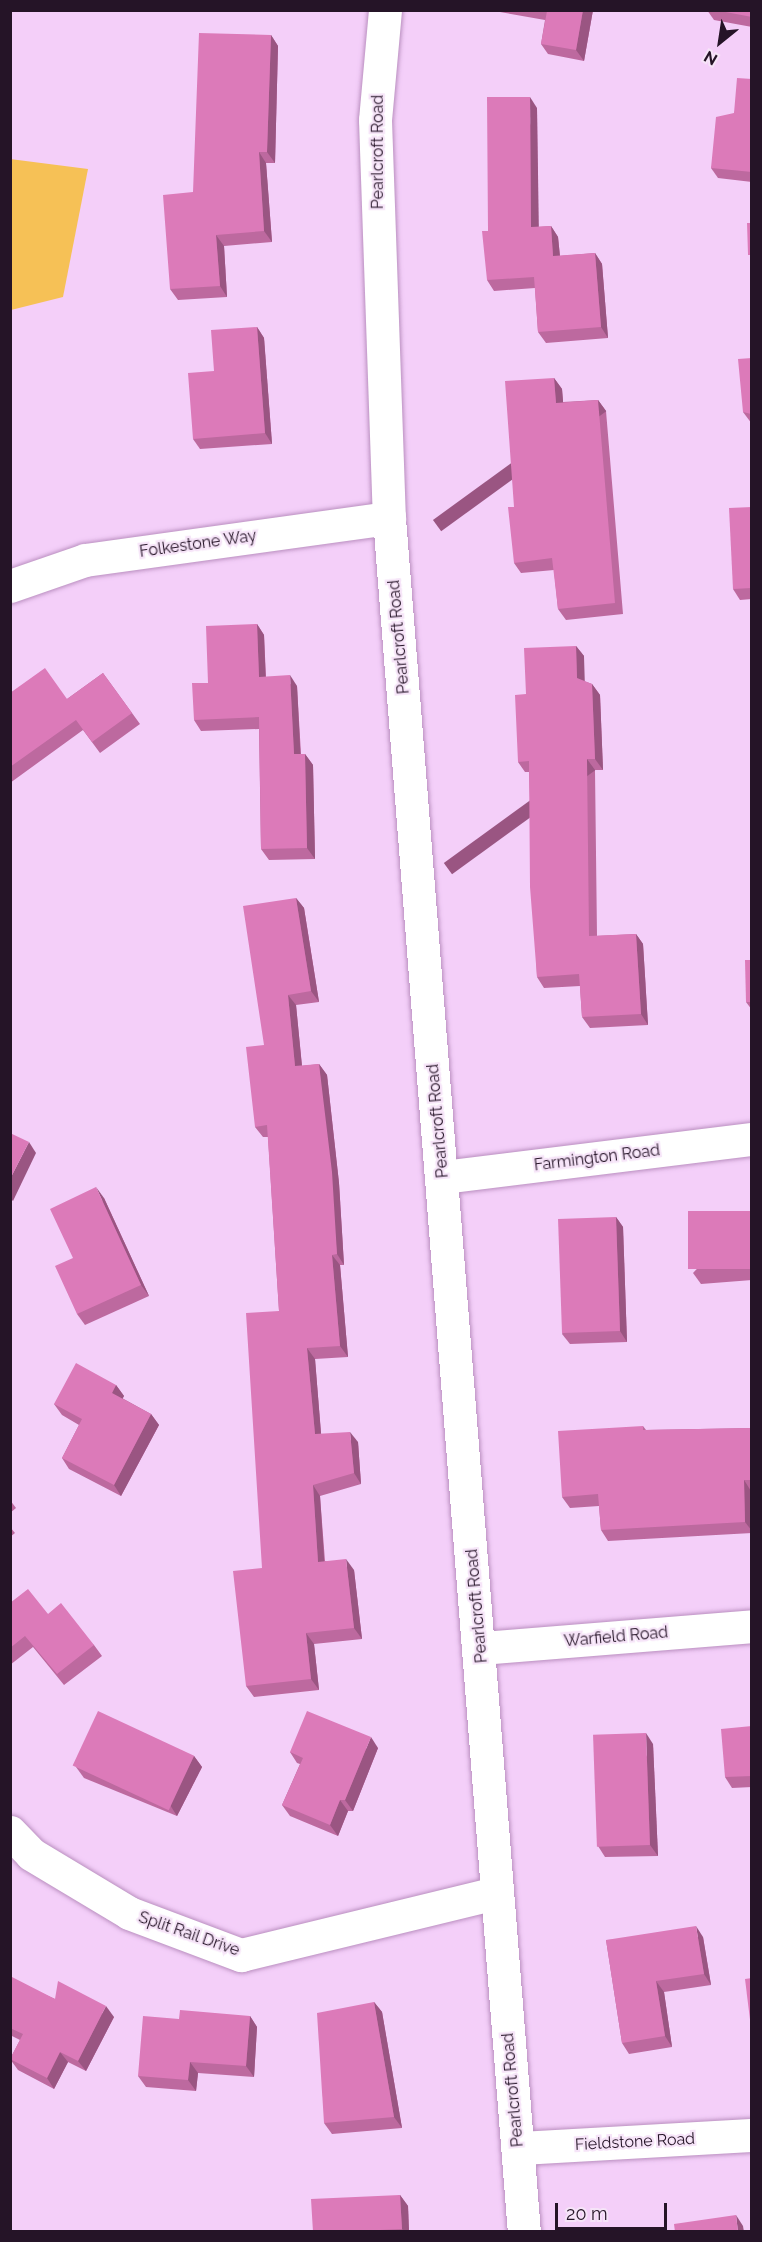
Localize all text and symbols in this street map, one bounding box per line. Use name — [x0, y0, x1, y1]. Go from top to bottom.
north arrow — [690, 12, 750, 72]
text: N — [701, 47, 721, 69]
street label: Pearlcroft Road — [368, 95, 388, 209]
street label: Folkestone Way — [138, 526, 258, 562]
street label: Pearlcroft Road — [384, 579, 414, 695]
street label: Pearlcroft Road — [423, 1063, 453, 1179]
street label: Farmington Road — [533, 1141, 661, 1175]
street label: Pearlcroft Road — [462, 1548, 492, 1664]
street label: Warfield Road — [563, 1623, 669, 1651]
street label: Split Rail Drive — [136, 1908, 242, 1960]
street label: Pearlcroft Road — [498, 2032, 528, 2148]
street label: Fieldstone Road — [574, 2129, 696, 2155]
scale bar — [558, 2191, 670, 2229]
text: 20 m — [566, 2203, 608, 2224]

